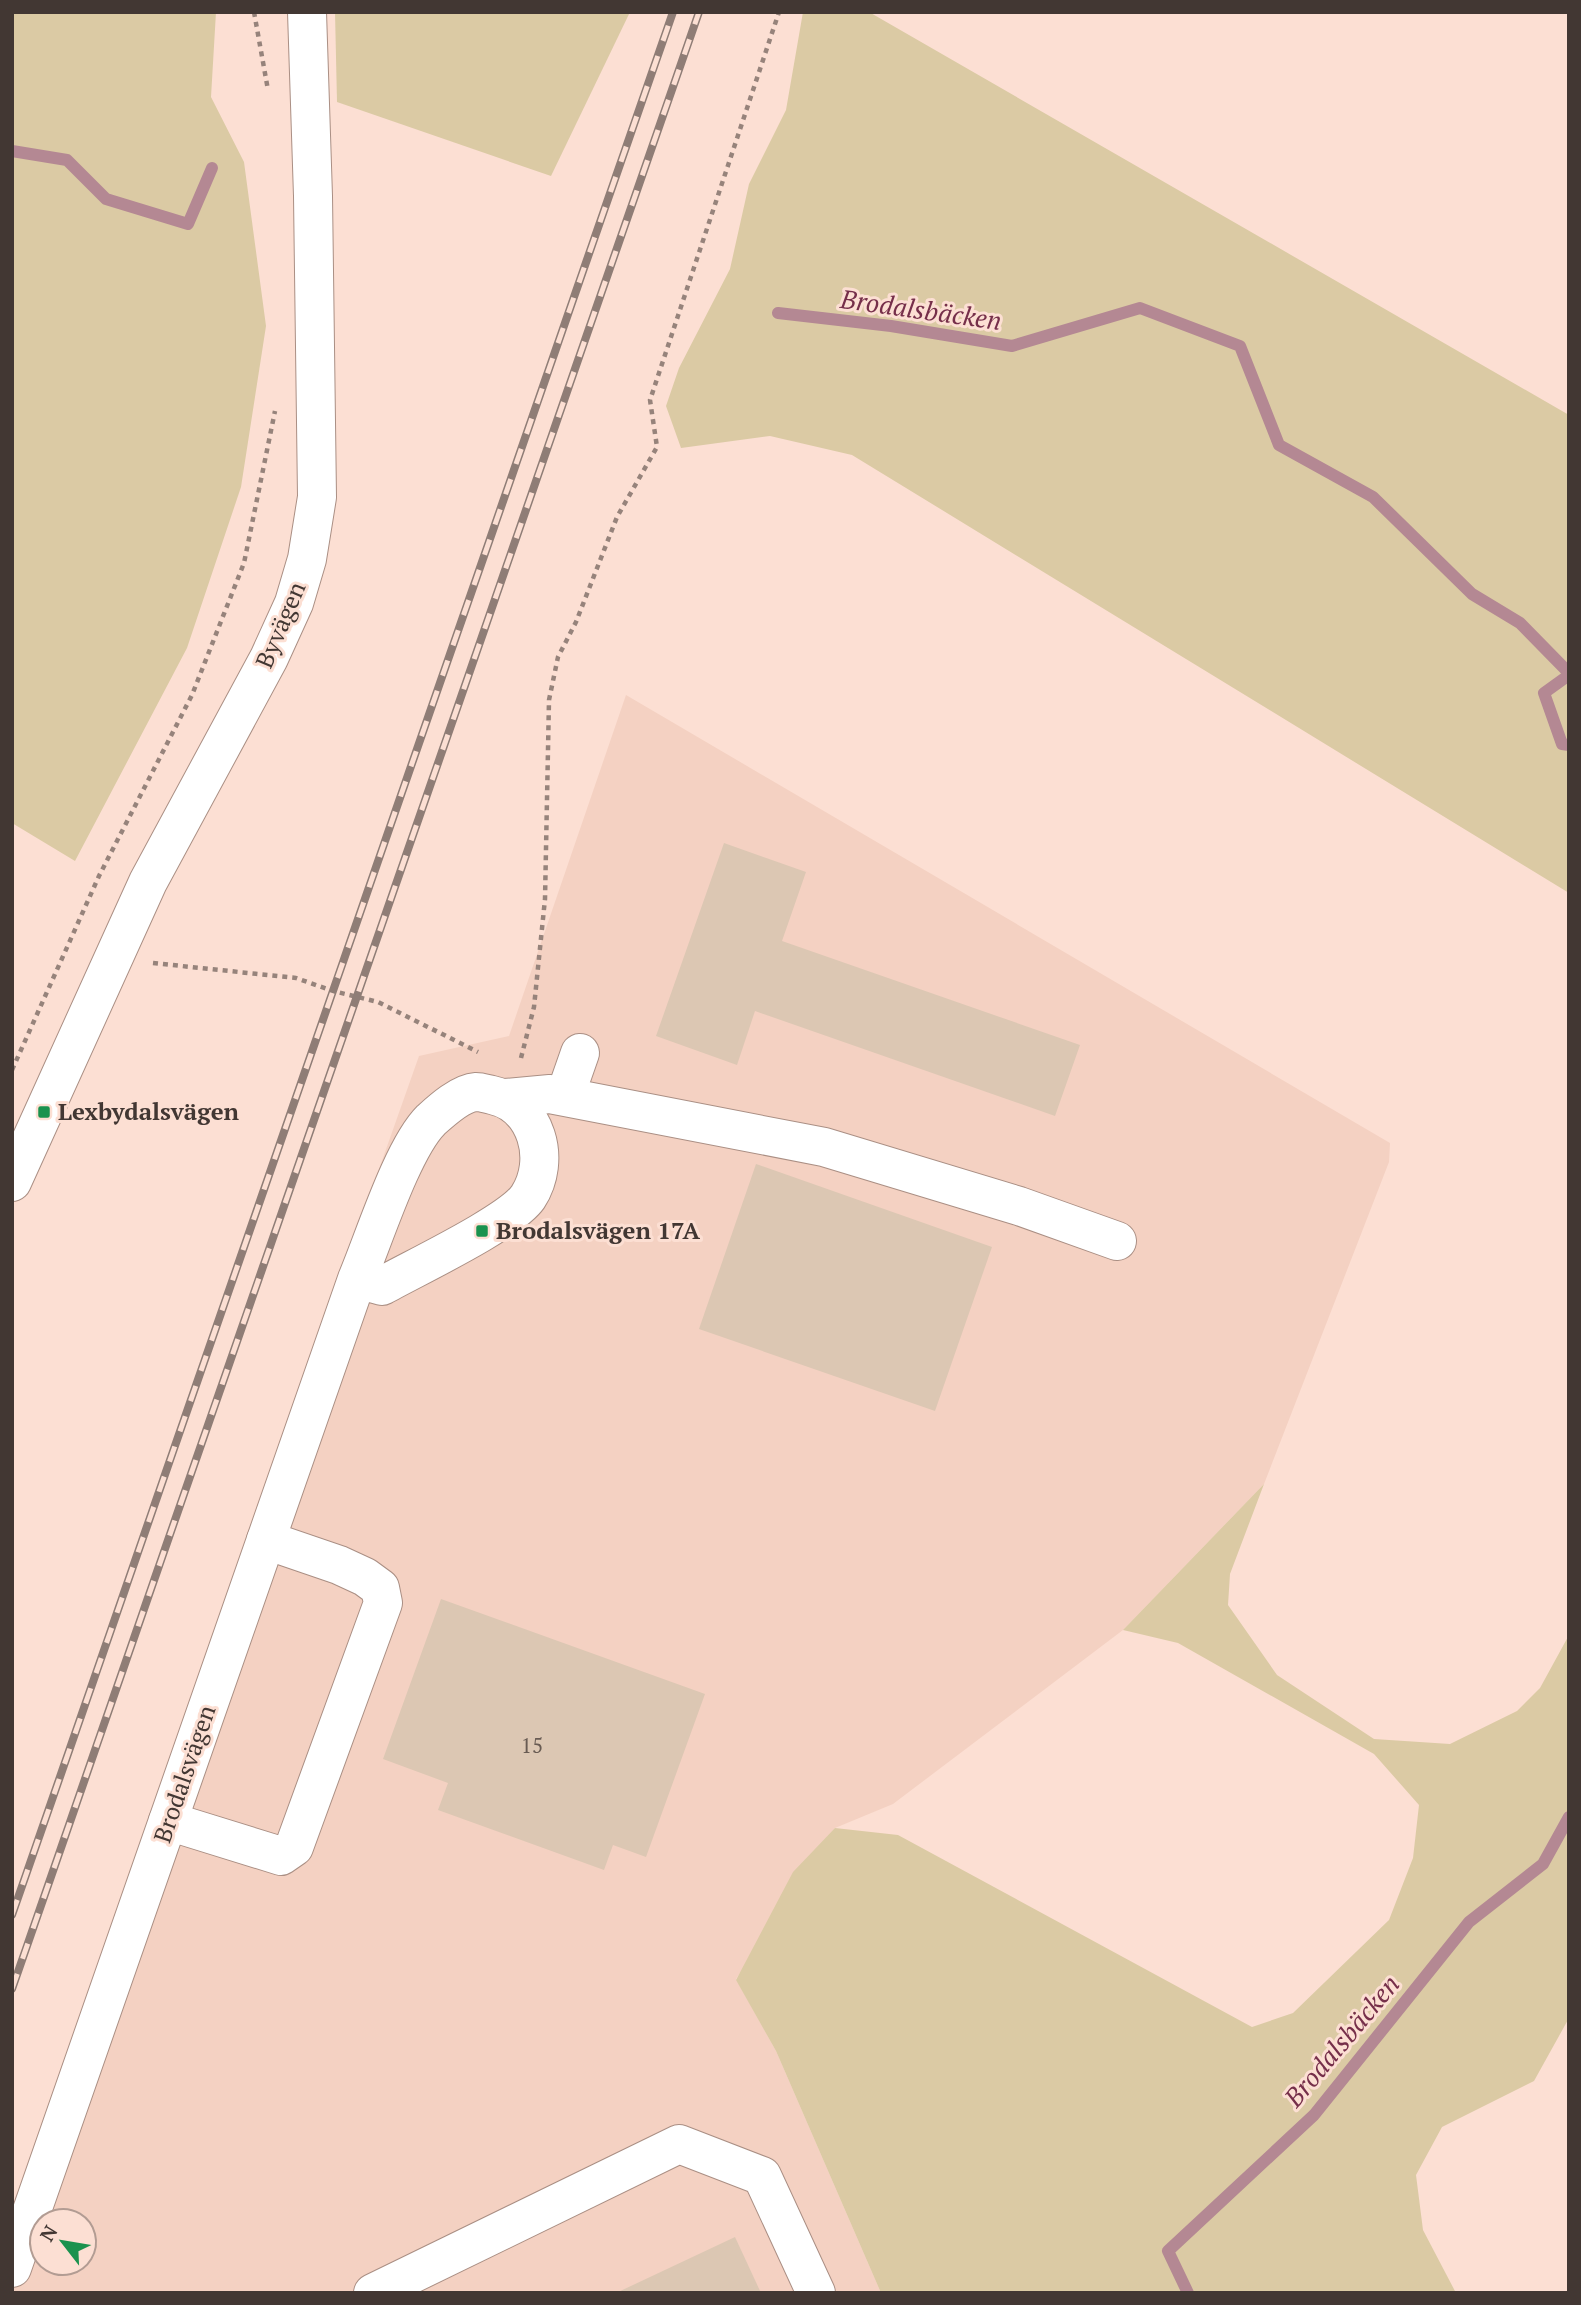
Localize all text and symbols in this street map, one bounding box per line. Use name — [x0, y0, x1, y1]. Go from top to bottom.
water label: Brodalsbäcken — [838, 281, 1004, 337]
street label: Byvägen — [248, 577, 313, 673]
place label: Lexbydalsvägen — [58, 1095, 240, 1127]
marker: Lexbydalsvägen — [36, 1104, 52, 1120]
place label: Brodalsvägen 17A — [496, 1214, 701, 1246]
marker: Brodalsvägen 17A — [474, 1223, 490, 1239]
street label: Brodalsvägen — [146, 1701, 223, 1847]
house number: 15 — [521, 1731, 543, 1759]
water label: Brodalsbäcken — [1276, 1967, 1406, 2114]
north arrow — [28, 2207, 98, 2277]
text: N — [34, 2220, 63, 2246]

